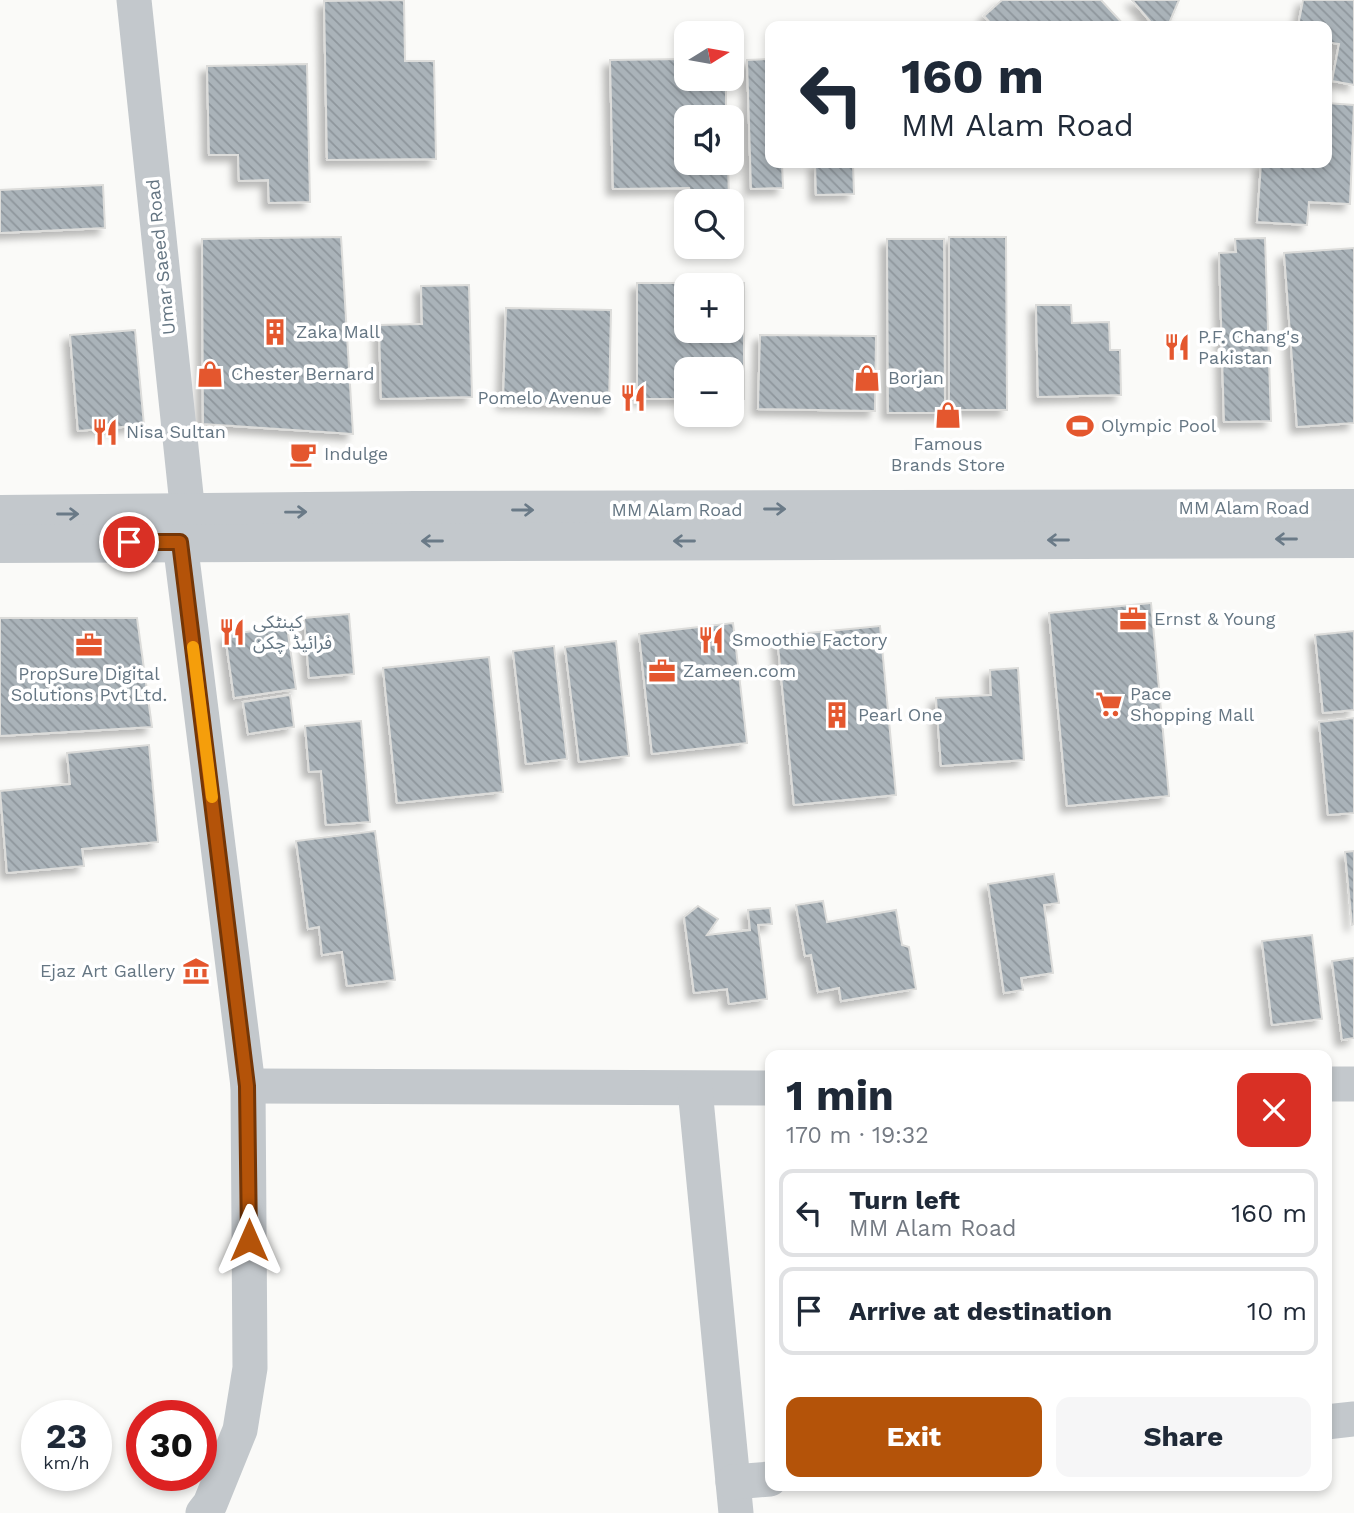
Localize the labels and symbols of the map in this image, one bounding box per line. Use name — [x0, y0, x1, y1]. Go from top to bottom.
north arrow — [674, 21, 744, 91]
street label: Umar Saeed Road — [142, 178, 179, 336]
building icon: Zaka Mall — [260, 317, 290, 347]
place label: Zaka Mall — [296, 321, 380, 342]
place label: P.F. Chang's Pakistan — [1198, 326, 1300, 368]
restaurant icon: P.F. Chang's Pakistan — [1162, 332, 1192, 362]
shop icon: Chester Bernard — [195, 359, 225, 389]
place label: Chester Bernard — [231, 363, 375, 384]
shop icon: Borjan — [852, 363, 882, 393]
place label: Borjan — [888, 367, 944, 388]
restaurant icon: Pomelo Avenue — [618, 383, 648, 413]
place label: Pomelo Avenue — [477, 387, 612, 408]
shop icon: Famous Brands Store — [933, 400, 963, 430]
sports icon: Olympic Pool — [1065, 411, 1095, 441]
place label: Olympic Pool — [1101, 415, 1217, 436]
restaurant icon: Nisa Sultan — [90, 417, 120, 447]
place label: Nisa Sultan — [126, 421, 226, 442]
place label: Famous Brands Store — [891, 433, 1005, 475]
cafe icon: Indulge — [288, 439, 318, 469]
place label: Indulge — [324, 443, 388, 464]
street label: MM Alam Road — [1179, 497, 1309, 518]
street label: MM Alam Road — [612, 499, 742, 520]
one-way arrow — [763, 502, 786, 516]
one-way arrow — [511, 503, 534, 517]
one-way arrow — [284, 505, 307, 519]
one-way arrow — [56, 507, 79, 521]
pin — [99, 512, 159, 572]
one-way arrow — [1275, 532, 1298, 546]
one-way arrow — [1047, 533, 1070, 547]
one-way arrow — [421, 534, 444, 548]
one-way arrow — [673, 534, 696, 548]
office icon: Ernst & Young — [1118, 604, 1148, 634]
place label: Ernst & Young — [1154, 608, 1276, 629]
place label: کینٹکی فرائیڈ چکن — [253, 611, 332, 654]
restaurant icon: کینٹکی فرائیڈ چکن — [217, 617, 247, 647]
restaurant icon: Smoothie Factory — [696, 625, 726, 655]
place label: Smoothie Factory — [732, 629, 888, 650]
office icon: PropSure Digital Solutions Pvt Ltd. — [74, 630, 104, 660]
office icon: Zameen.com — [647, 656, 677, 686]
place label: Zameen.com — [683, 660, 796, 681]
place label: PropSure Digital Solutions Pvt Ltd. — [11, 663, 167, 705]
place label: Pace Shopping Mall — [1130, 683, 1255, 725]
supermarket icon: Pace Shopping Mall — [1094, 689, 1124, 719]
building icon: Pearl One — [822, 700, 852, 730]
place label: Pearl One — [858, 704, 943, 725]
museum icon: Ejaz Art Gallery — [181, 956, 211, 986]
place label: Ejaz Art Gallery — [40, 960, 176, 981]
position arrow — [212, 1203, 286, 1277]
speed limit sign: 30 — [126, 1400, 217, 1491]

